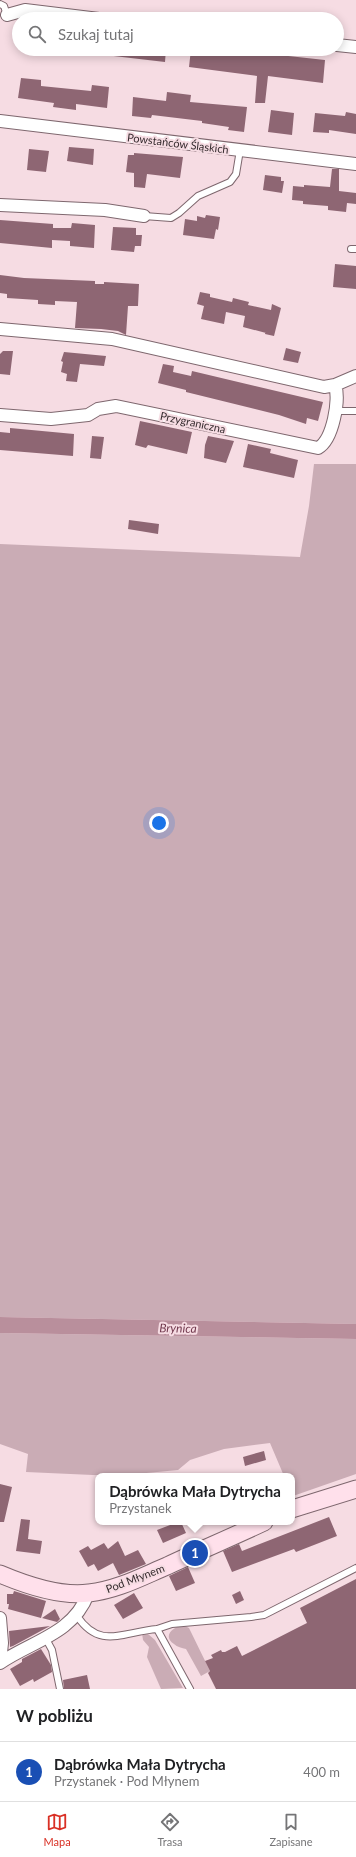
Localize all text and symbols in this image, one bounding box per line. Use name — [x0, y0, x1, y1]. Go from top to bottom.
search box — [12, 12, 344, 56]
icon: search — [26, 23, 48, 45]
text: Szukaj tutaj — [58, 25, 134, 43]
street label: Powstańców Śląskich — [126, 130, 230, 156]
street label: Przygraniczna — [159, 409, 227, 435]
your location — [149, 813, 169, 833]
water label: Brynica — [159, 1320, 197, 1336]
popup — [95, 1473, 295, 1525]
text: Dąbrówka Mała Dytrycha — [109, 1482, 281, 1500]
text: Przystanek — [109, 1500, 172, 1516]
pin: 1 — [182, 1538, 208, 1568]
street label: Pod Młynem — [104, 1561, 166, 1595]
text: W pobliżu — [16, 1705, 93, 1726]
text: Dąbrówka Mała Dytrycha — [54, 1755, 226, 1773]
text: 1 — [25, 1764, 33, 1780]
text: 400 m — [303, 1764, 340, 1780]
text: Przystanek · Pod Młynem — [54, 1773, 199, 1789]
tab: Mapa — [43, 1811, 71, 1848]
tab: Trasa — [158, 1811, 182, 1848]
tab: Zapisane — [269, 1811, 312, 1848]

